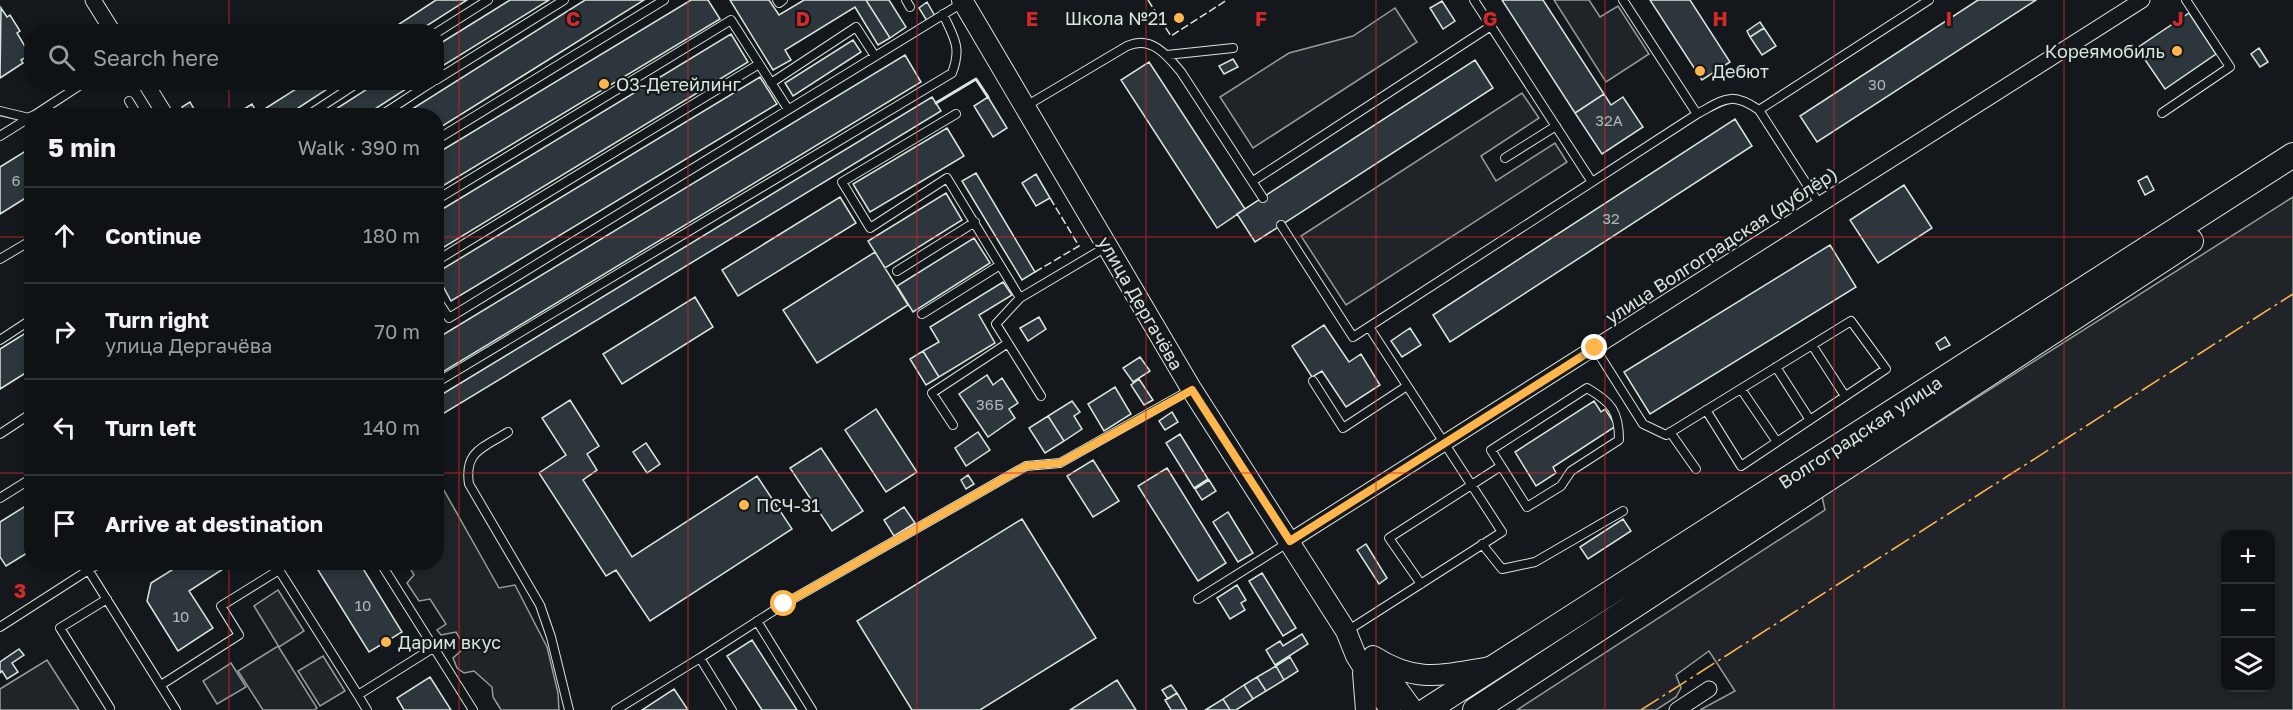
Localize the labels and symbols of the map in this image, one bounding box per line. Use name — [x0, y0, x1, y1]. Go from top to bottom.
text: C — [566, 6, 580, 30]
text: D — [796, 6, 810, 30]
text: E — [1026, 6, 1038, 30]
text: F — [1255, 6, 1267, 30]
text: G — [1483, 6, 1497, 30]
text: H — [1712, 6, 1728, 30]
text: I — [1946, 6, 1952, 30]
text: J — [2172, 6, 2184, 30]
place label: Школа №21 — [1065, 7, 1167, 29]
marker: Школа №21 — [1172, 11, 1186, 25]
place label: Кореямобиль — [2045, 40, 2165, 62]
marker: Кореямобиль — [2170, 44, 2184, 58]
place label: Дебют — [1712, 60, 1769, 82]
marker: Дебют — [1693, 64, 1707, 78]
place label: О3-Детейлинг — [616, 73, 741, 95]
house number: 30 — [1868, 75, 1886, 93]
marker: О3-Детейлинг — [597, 77, 611, 91]
house number: 32А — [1595, 111, 1623, 129]
street label: улица Волгоградская (дублёр) — [1601, 162, 1841, 328]
house number: 6 — [11, 171, 21, 189]
house number: 32 — [1602, 209, 1620, 227]
street label: улица Дергачёва — [1094, 232, 1188, 374]
route end — [1581, 334, 1607, 360]
street label: Волгоградская улица — [1774, 371, 1946, 493]
house number: 36Б — [976, 395, 1004, 413]
place label: ПСЧ-31 — [756, 494, 820, 516]
marker: ПСЧ-31 — [737, 498, 751, 512]
text: 3 — [14, 578, 26, 602]
route start — [770, 590, 796, 616]
house number: 10 — [355, 596, 371, 614]
house number: 10 — [173, 607, 189, 625]
place label: Дарим вкус — [398, 631, 501, 653]
marker: Дарим вкус — [379, 635, 393, 649]

